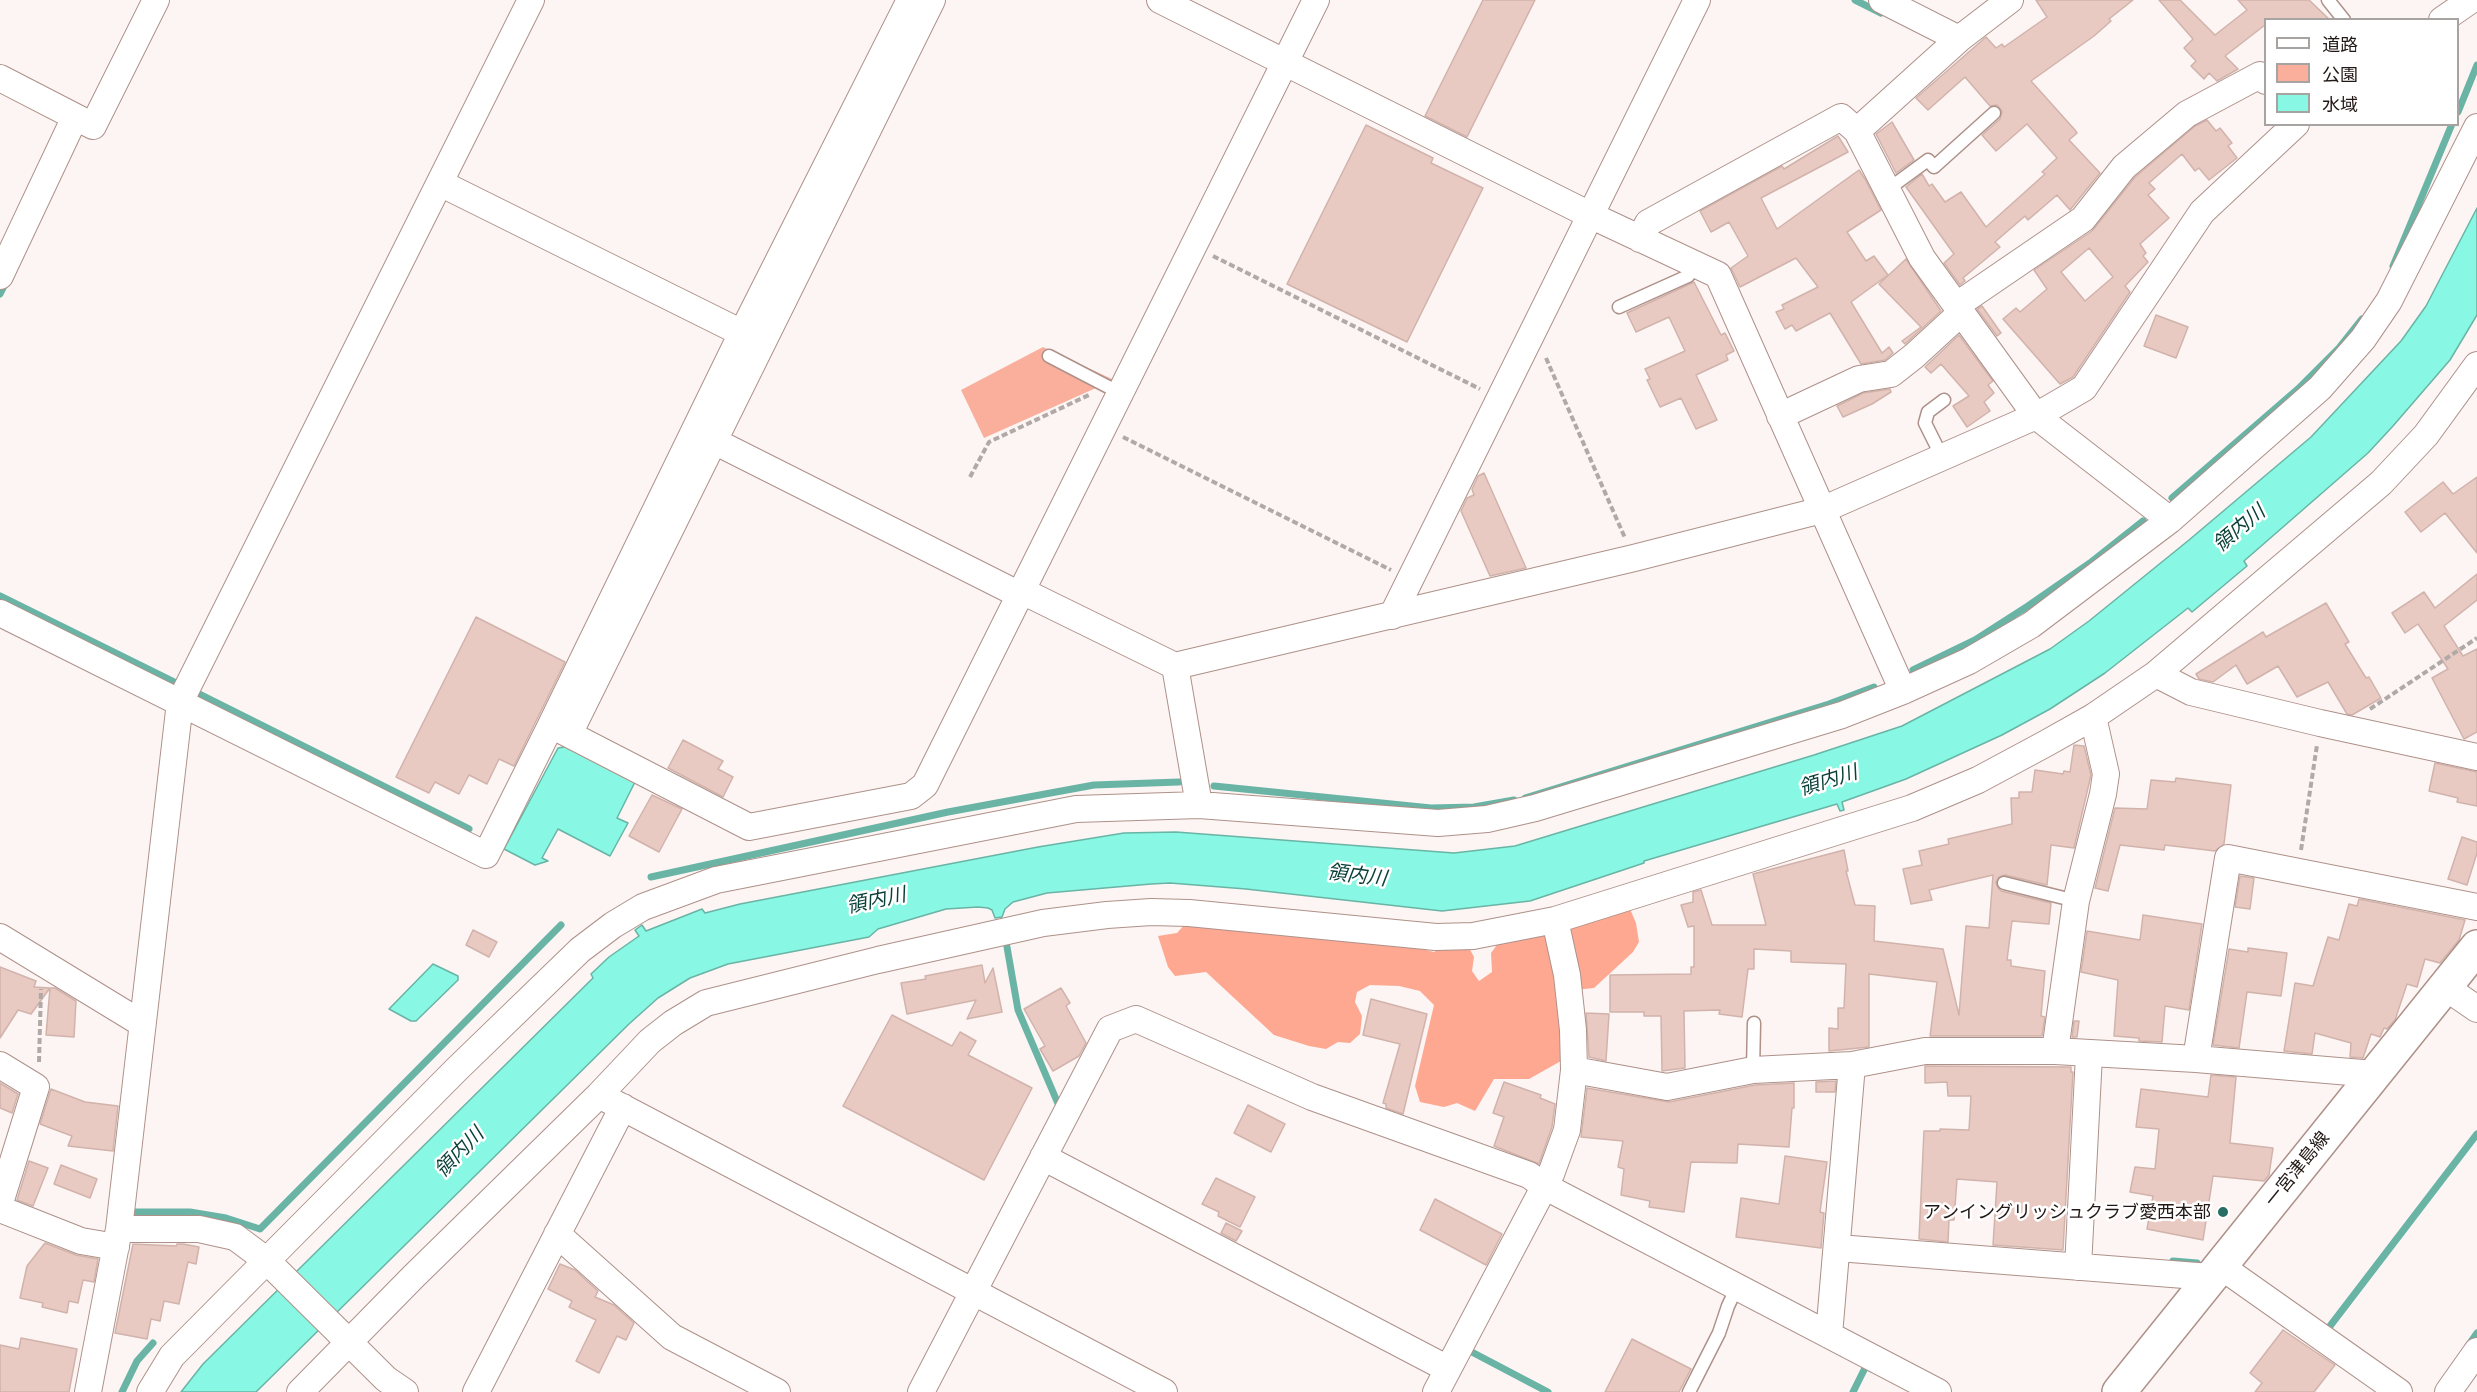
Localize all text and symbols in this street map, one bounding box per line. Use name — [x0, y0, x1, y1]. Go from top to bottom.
legend — [2264, 18, 2459, 126]
text: 道路 — [2322, 33, 2358, 55]
text: 公園 — [2322, 63, 2358, 85]
text: 水域 — [2322, 93, 2358, 115]
water label: 領内川 — [2208, 500, 2270, 556]
water label: 領内川 — [1796, 760, 1860, 800]
water label: 領内川 — [1326, 859, 1388, 891]
water label: 領内川 — [844, 882, 908, 918]
water label: 領内川 — [430, 1122, 488, 1182]
street label: 一宮津島線 — [2260, 1127, 2334, 1211]
place label: アンイングリッシュクラブ愛西本部 — [1923, 1201, 2211, 1223]
marker: アンイングリッシュクラブ愛西本部 — [2216, 1205, 2230, 1219]

